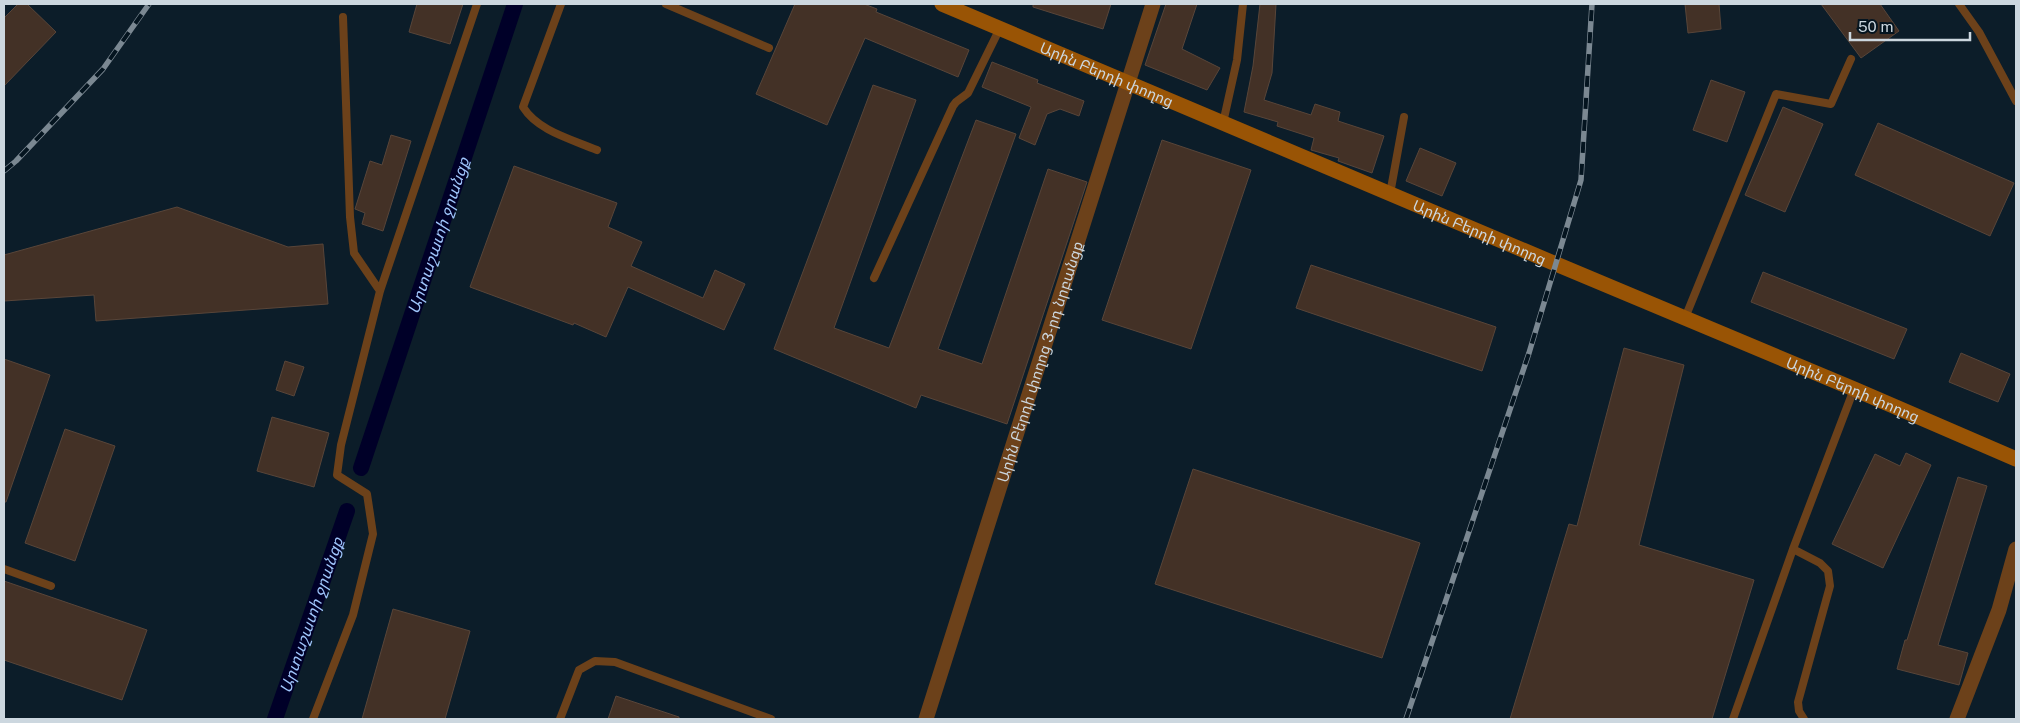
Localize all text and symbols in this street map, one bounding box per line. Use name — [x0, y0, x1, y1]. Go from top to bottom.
scale bar — [1850, 10, 1970, 42]
text: 50 m — [1858, 18, 1893, 35]
street label: Արին Բերդի փողոց — [1038, 38, 1176, 110]
water label: Արտաշատի ջրանցք — [403, 154, 473, 316]
street label: Արին Բերդի փողոց — [1411, 196, 1549, 268]
street label: Արին Բերդի փողոց 3-րդ նրբանցք — [993, 239, 1087, 484]
street label: Արին Բերդի փողոց — [1784, 353, 1922, 426]
water label: Արտաշատի ջրանցք — [275, 533, 347, 695]

